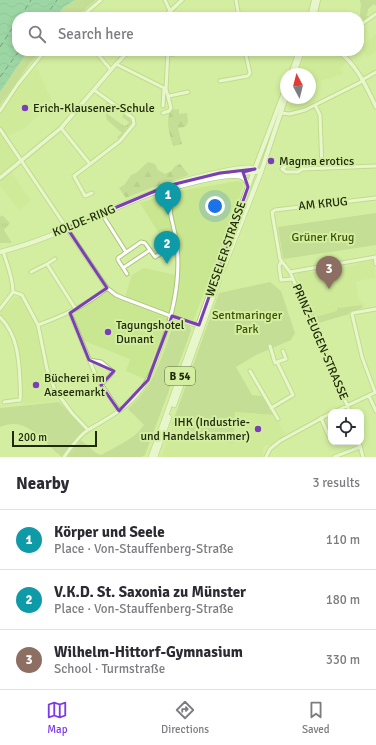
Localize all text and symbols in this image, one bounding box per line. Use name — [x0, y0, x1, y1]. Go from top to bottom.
search box — [12, 12, 364, 56]
icon: search — [26, 23, 48, 45]
text: Search here — [58, 25, 134, 43]
north arrow — [280, 68, 316, 104]
place label: Erich-Klausener-Schule — [33, 101, 155, 116]
marker: Erich-Klausener-Schule — [20, 103, 30, 113]
place label: Magma erotics — [279, 154, 354, 169]
marker: Magma erotics — [266, 156, 276, 166]
pin: 1 — [155, 182, 181, 215]
street label: AM KRUG — [298, 194, 348, 214]
your location — [205, 196, 225, 216]
street label: WESELER STRASSE — [203, 199, 249, 299]
street label: KOLDE-RING — [50, 202, 118, 240]
park label: Grüner Krug — [292, 230, 354, 245]
pin: 2 — [154, 231, 180, 264]
pin: 3 — [316, 256, 342, 289]
street label: PRINZ-EUGEN-STRASSE — [289, 282, 351, 403]
park label: Sentmaringer Park — [212, 308, 283, 337]
place label: Tagungshotel Dunant — [116, 318, 185, 347]
marker: Tagungshotel Dunant — [103, 327, 113, 337]
road number: B 54 — [165, 367, 195, 385]
place label: Bücherei im Aaseemarkt — [44, 371, 105, 400]
marker: Bücherei im Aaseemarkt — [31, 380, 41, 390]
map controls — [328, 409, 364, 445]
button: locate — [328, 409, 364, 445]
place label: IHK (Industrie- und Handelskammer) — [140, 415, 250, 444]
marker: IHK (Industrie- und Handelskammer) — [253, 424, 263, 434]
scale bar — [12, 429, 97, 448]
text: 200 m — [18, 431, 47, 444]
text: Nearby — [16, 473, 69, 494]
text: 3 results — [312, 475, 360, 491]
text: Körper und Seele — [54, 523, 165, 541]
text: 1 — [25, 532, 33, 548]
text: 110 m — [326, 532, 360, 548]
text: Place · Von-Stauffenberg-Straße — [54, 541, 234, 557]
text: V.K.D. St. Saxonia zu Münster — [54, 583, 246, 601]
text: 2 — [25, 592, 33, 608]
text: 180 m — [326, 592, 360, 608]
text: Place · Von-Stauffenberg-Straße — [54, 601, 234, 617]
text: Wilhelm-Hittorf-Gymnasium — [54, 643, 243, 661]
text: 3 — [25, 652, 33, 668]
text: 330 m — [326, 652, 360, 668]
text: School · Turmstraße — [54, 661, 165, 677]
tab: Map — [46, 699, 68, 736]
tab: Directions — [161, 699, 209, 736]
tab: Saved — [302, 699, 330, 736]

